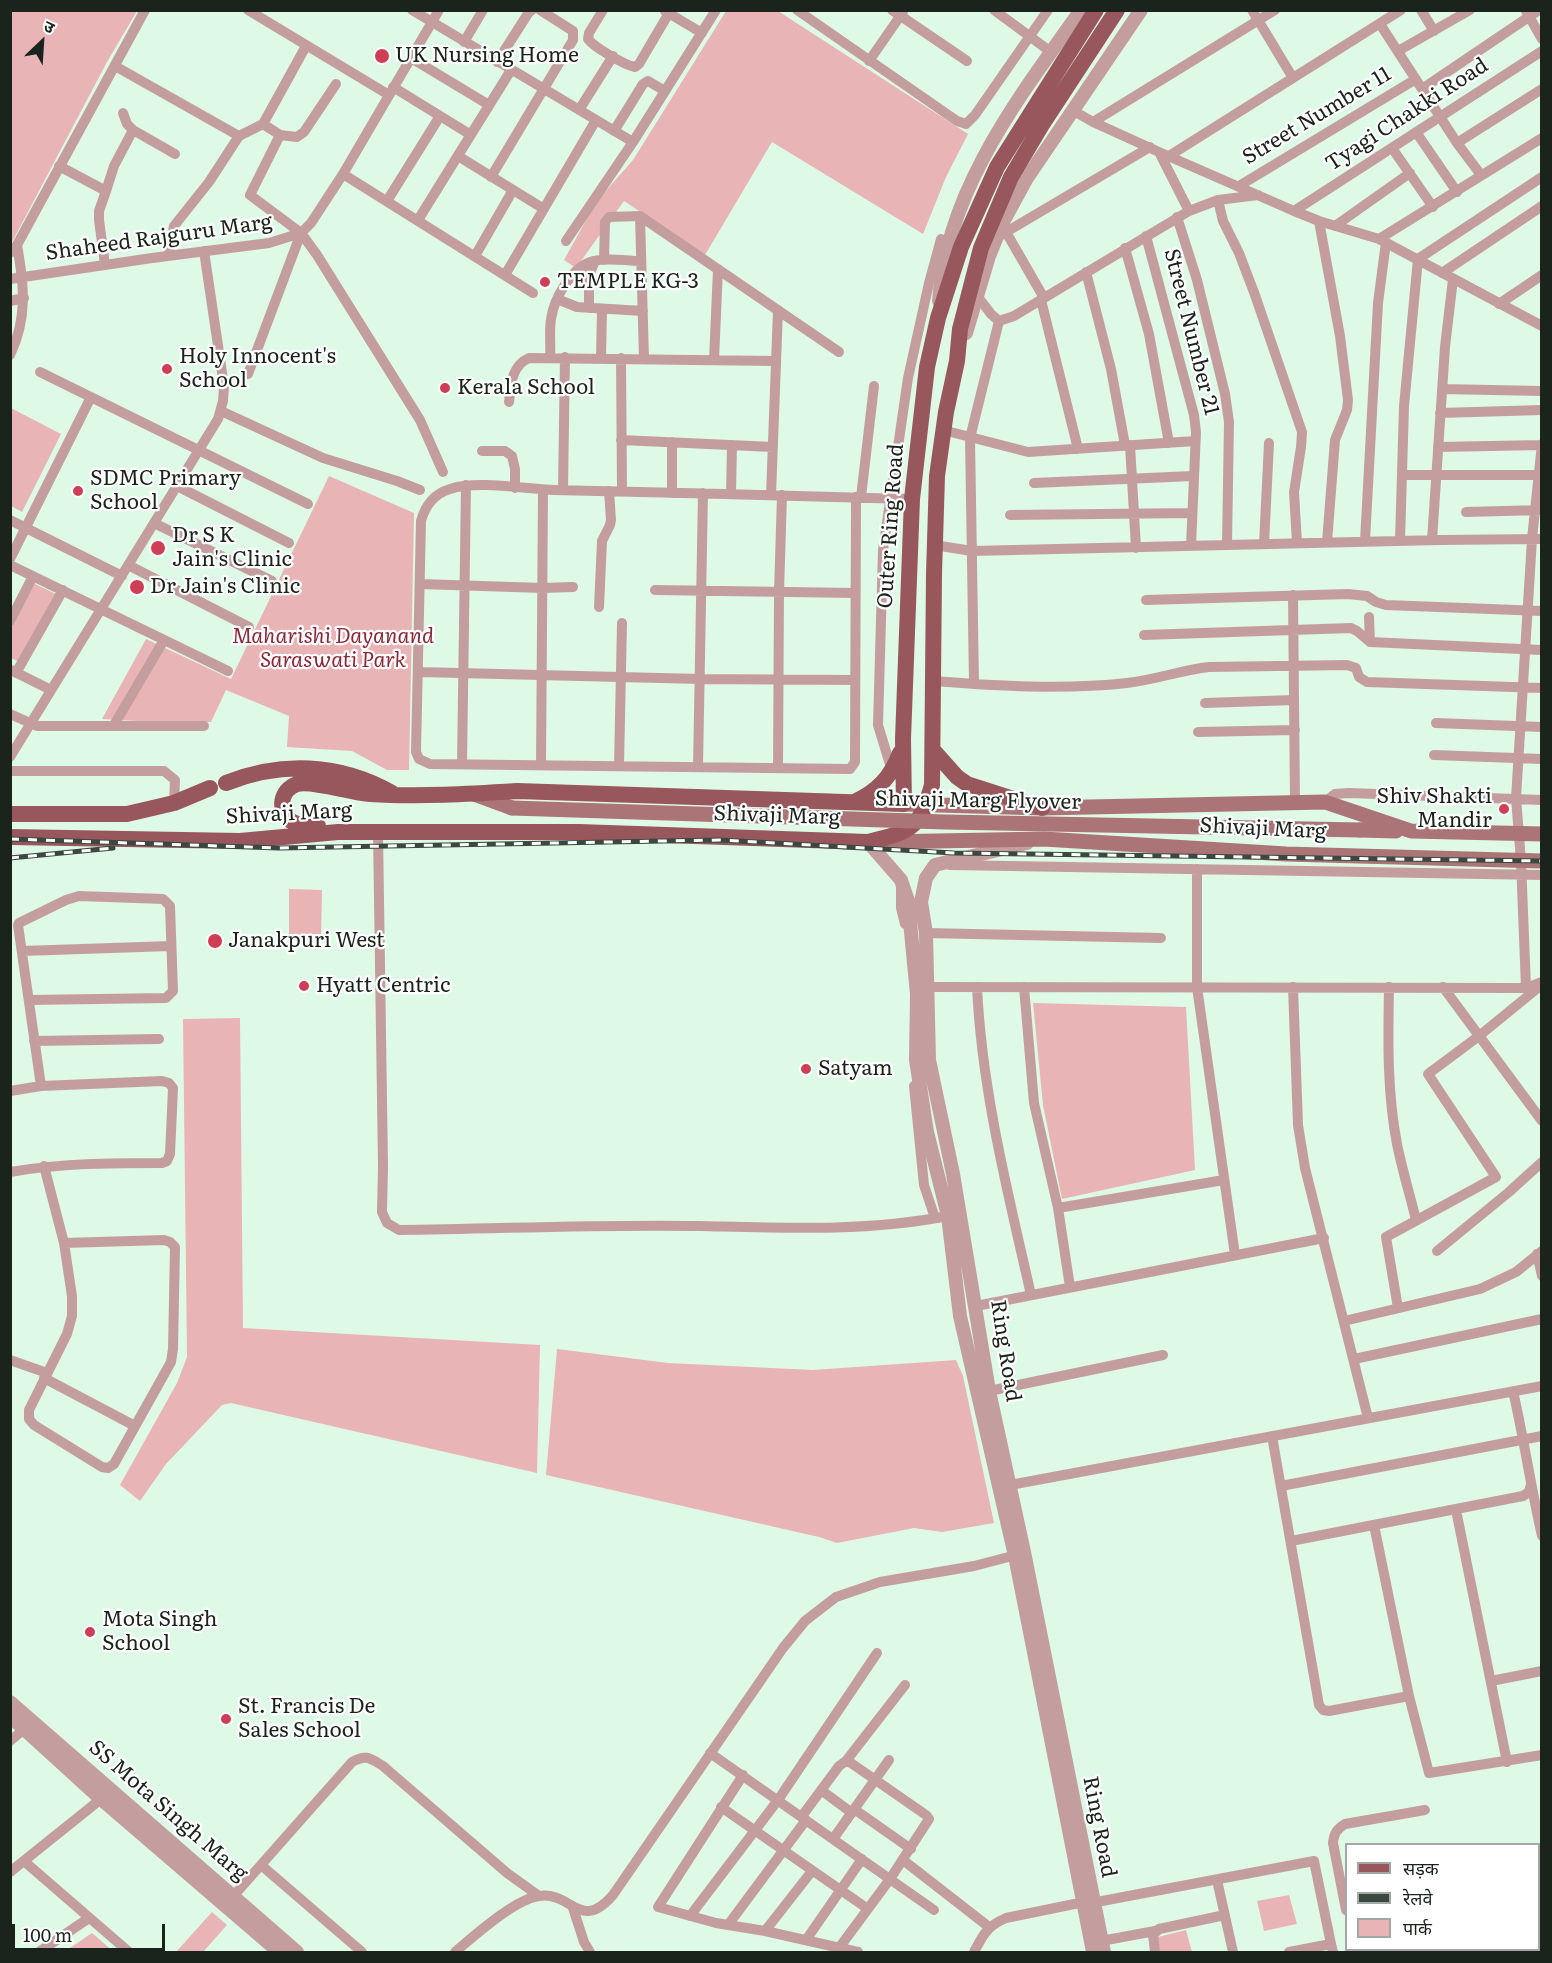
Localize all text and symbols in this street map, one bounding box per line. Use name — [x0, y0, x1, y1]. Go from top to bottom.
north arrow — [12, 12, 72, 72]
text: उ — [40, 13, 59, 39]
place label: UK Nursing Home — [395, 43, 579, 69]
marker: UK Nursing Home — [373, 47, 391, 65]
street label: Tyagi Chakki Road — [1321, 53, 1493, 177]
street label: Street Number 11 — [1238, 62, 1396, 170]
street label: Shaheed Rajguru Marg — [44, 210, 274, 266]
street label: Street Number 21 — [1158, 246, 1224, 418]
place label: TEMPLE KG-3 — [557, 269, 699, 295]
marker: TEMPLE KG-3 — [538, 275, 552, 289]
place label: Holy Innocent's School — [179, 344, 336, 394]
marker: Holy Innocent's School — [160, 362, 174, 376]
place label: Kerala School — [457, 375, 595, 401]
marker: Kerala School — [438, 381, 452, 395]
street label: Outer Ring Road — [873, 443, 909, 609]
place label: SDMC Primary School — [90, 466, 241, 516]
marker: SDMC Primary School — [71, 484, 85, 498]
place label: Dr S K Jain's Clinic — [172, 523, 292, 573]
marker: Dr S K Jain's Clinic — [149, 539, 167, 557]
place label: Dr Jain's Clinic — [150, 574, 300, 600]
marker: Dr Jain's Clinic — [128, 578, 146, 596]
park label: Maharishi Dayanand Saraswati Park — [232, 624, 434, 674]
place label: Shiv Shakti Mandir — [1377, 784, 1492, 834]
street label: Shivaji Marg Flyover — [875, 787, 1081, 815]
street label: Shivaji Marg — [225, 798, 353, 830]
street label: Shivaji Marg — [713, 801, 841, 831]
marker: Shiv Shakti Mandir — [1497, 802, 1511, 816]
street label: Shivaji Marg — [1199, 813, 1327, 845]
place label: Janakpuri West — [228, 928, 385, 954]
marker: Janakpuri West — [206, 932, 224, 950]
place label: Hyatt Centric — [316, 973, 451, 999]
marker: Hyatt Centric — [297, 979, 311, 993]
place label: Satyam — [818, 1056, 893, 1082]
marker: Satyam — [799, 1062, 813, 1076]
street label: Ring Road — [985, 1298, 1025, 1404]
place label: Mota Singh School — [102, 1607, 217, 1657]
marker: Mota Singh School — [83, 1625, 97, 1639]
place label: St. Francis De Sales School — [238, 1694, 375, 1744]
marker: St. Francis De Sales School — [219, 1712, 233, 1726]
street label: SS Mota Singh Marg — [83, 1735, 253, 1887]
street label: Ring Road — [1077, 1774, 1121, 1880]
legend — [1345, 1843, 1540, 1951]
text: सड़क — [1403, 1854, 1439, 1881]
text: रेलवे — [1403, 1884, 1433, 1911]
scale bar — [15, 1912, 168, 1950]
text: पार्क — [1403, 1914, 1432, 1941]
text: 100 m — [23, 1921, 72, 1948]

